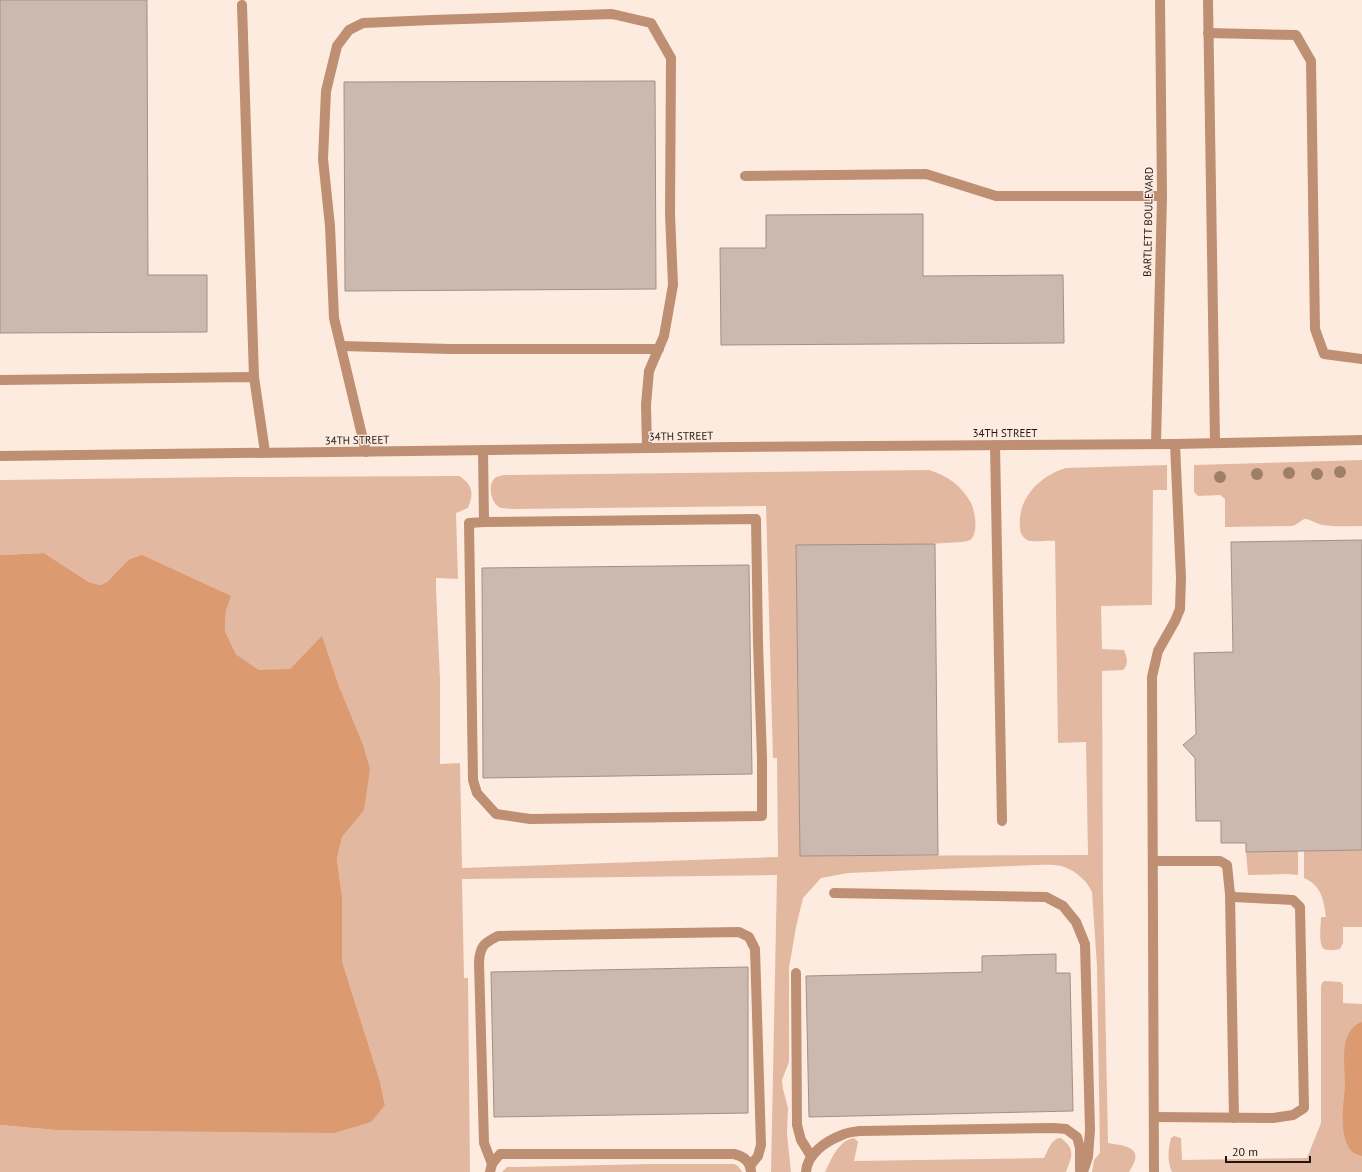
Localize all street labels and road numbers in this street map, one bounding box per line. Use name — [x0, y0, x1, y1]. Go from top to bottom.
street label: BARTLETT BOULEVARD — [1140, 167, 1156, 277]
street label: 34TH STREET — [973, 426, 1037, 440]
street label: 34TH STREET — [648, 428, 714, 444]
street label: 34TH STREET — [324, 432, 390, 448]

